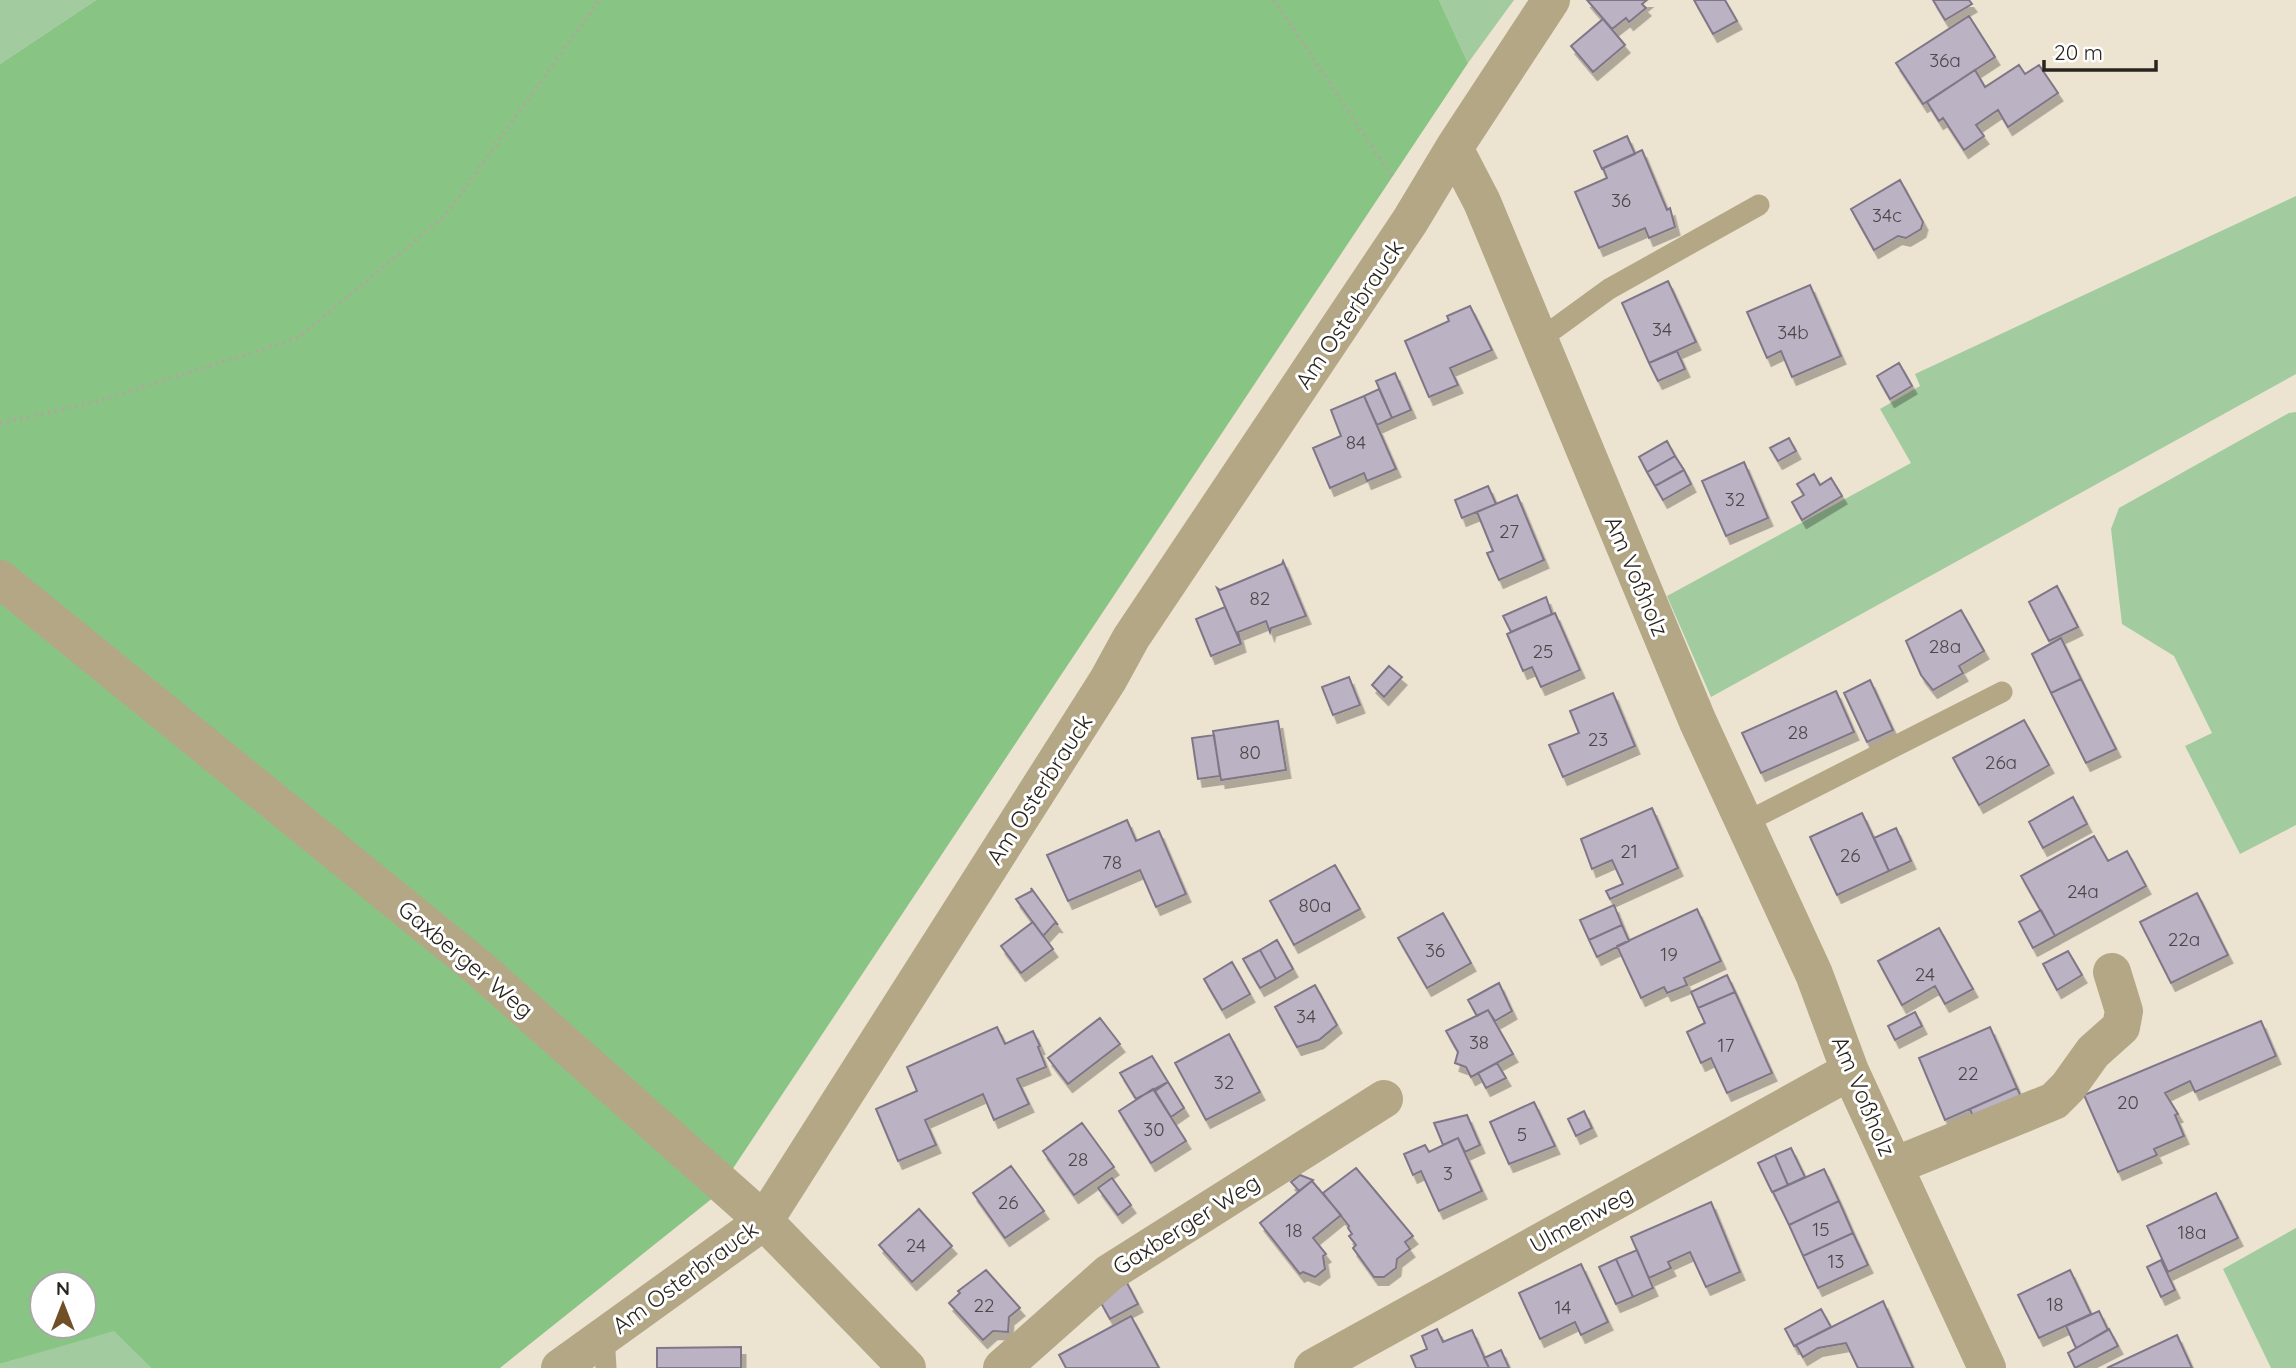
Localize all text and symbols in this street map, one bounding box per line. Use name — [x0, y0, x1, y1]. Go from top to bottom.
scale bar — [2044, 28, 2156, 72]
text: 20 m — [2054, 39, 2103, 65]
house number: 36a — [1929, 48, 1961, 72]
house number: 36 — [1611, 188, 1631, 212]
house number: 34c — [1872, 203, 1902, 227]
street label: Am Osterbrauck — [1288, 234, 1410, 394]
house number: 34 — [1652, 317, 1672, 341]
house number: 34b — [1777, 320, 1809, 344]
house number: 84 — [1346, 430, 1366, 454]
house number: 32 — [1725, 487, 1745, 511]
street label: Am Voßholz — [1599, 511, 1675, 641]
house number: 27 — [1499, 519, 1519, 543]
house number: 82 — [1250, 586, 1270, 610]
house number: 28a — [1929, 634, 1961, 658]
house number: 25 — [1533, 639, 1553, 663]
street label: Am Osterbrauck — [980, 708, 1098, 870]
house number: 28 — [1788, 720, 1808, 744]
house number: 23 — [1588, 727, 1608, 751]
house number: 80 — [1239, 740, 1261, 764]
house number: 26a — [1985, 750, 2017, 774]
house number: 21 — [1620, 839, 1638, 863]
house number: 26 — [1840, 843, 1860, 867]
house number: 78 — [1102, 850, 1122, 874]
house number: 24a — [2067, 879, 2099, 903]
house number: 80a — [1298, 893, 1332, 917]
street label: Gaxberger Weg — [392, 894, 540, 1024]
house number: 22a — [2168, 927, 2200, 951]
house number: 36 — [1425, 938, 1445, 962]
house number: 19 — [1660, 942, 1678, 966]
house number: 24 — [1915, 962, 1935, 986]
house number: 34 — [1296, 1004, 1316, 1028]
house number: 38 — [1469, 1030, 1489, 1054]
street label: Am Voßholz — [1826, 1031, 1902, 1161]
house number: 17 — [1718, 1033, 1735, 1057]
house number: 22 — [1957, 1061, 1979, 1085]
house number: 32 — [1214, 1070, 1234, 1094]
house number: 20 — [2117, 1090, 2139, 1114]
house number: 30 — [1143, 1117, 1165, 1141]
house number: 5 — [1517, 1122, 1527, 1146]
house number: 28 — [1068, 1147, 1088, 1171]
house number: 3 — [1443, 1161, 1453, 1185]
street label: Gaxberger Weg — [1107, 1167, 1265, 1281]
street label: Ulmenweg — [1524, 1179, 1638, 1259]
house number: 26 — [998, 1190, 1018, 1214]
street label: Am Osterbrauck — [606, 1214, 764, 1340]
house number: 15 — [1812, 1217, 1830, 1241]
house number: 18 — [1285, 1218, 1303, 1242]
house number: 18a — [2178, 1220, 2206, 1244]
house number: 24 — [906, 1233, 926, 1257]
house number: 13 — [1828, 1249, 1845, 1273]
north arrow — [28, 1270, 98, 1340]
text: N — [56, 1276, 70, 1300]
house number: 18 — [2046, 1292, 2064, 1316]
house number: 22 — [973, 1293, 995, 1317]
house number: 14 — [1555, 1295, 1571, 1319]

